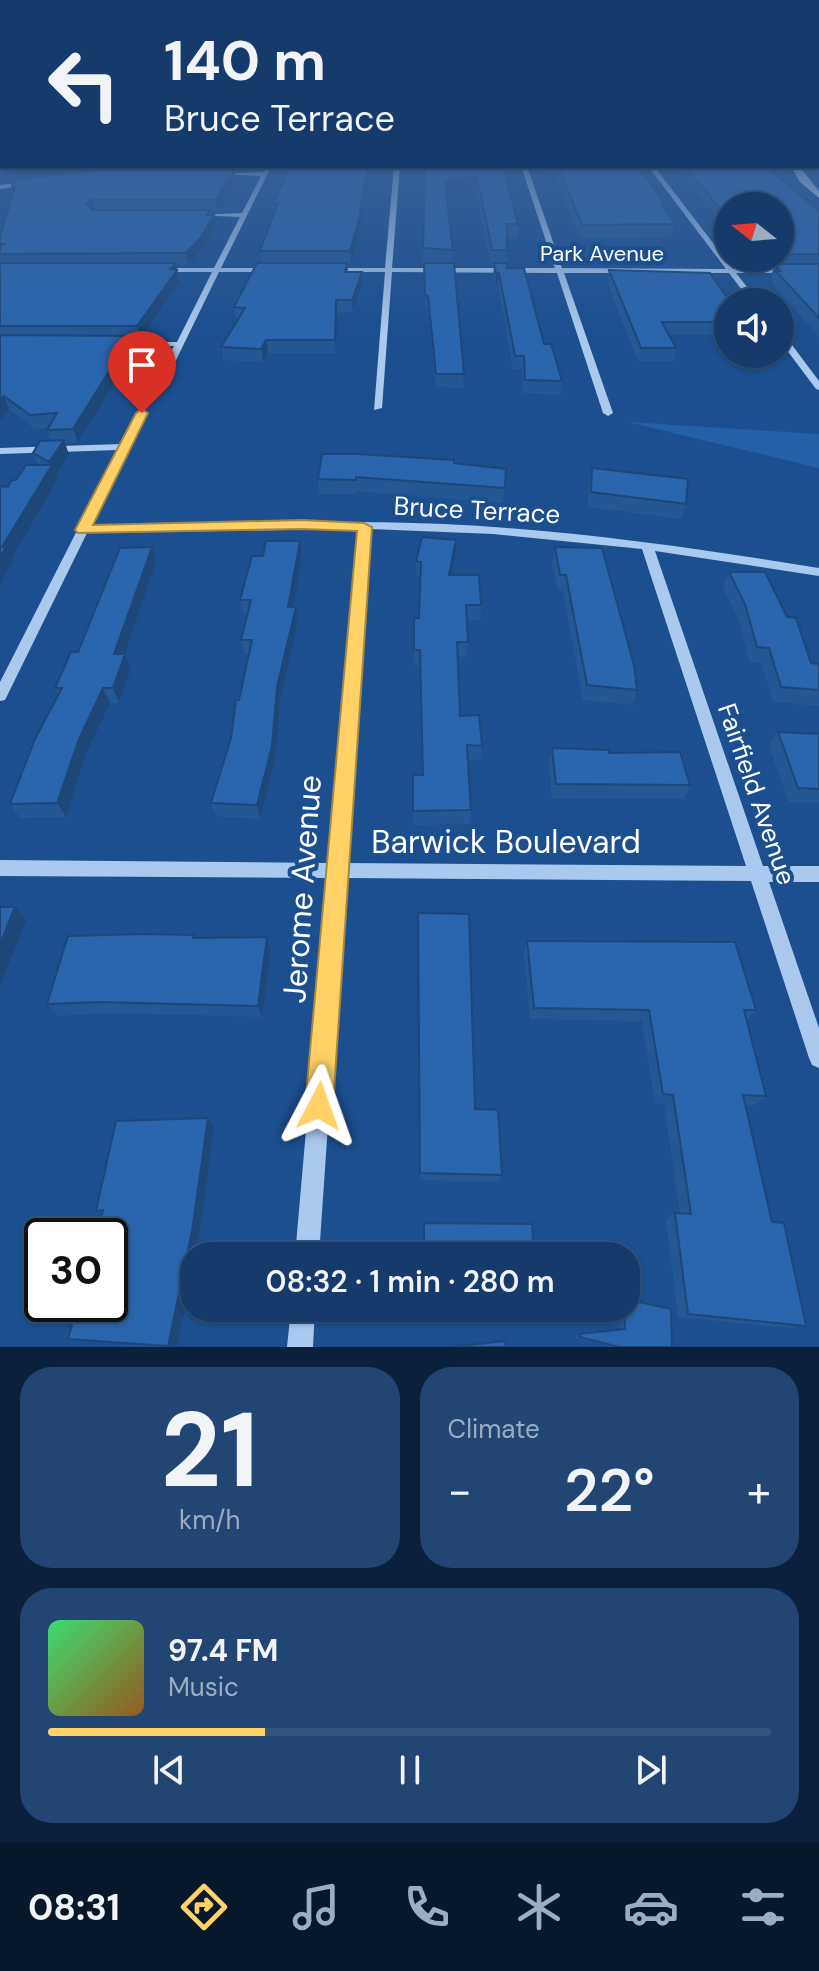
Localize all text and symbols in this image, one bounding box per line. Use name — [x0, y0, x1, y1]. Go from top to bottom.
text: 140 m — [164, 24, 326, 97]
icon: left — [32, 32, 136, 136]
text: Bruce Terrace — [164, 95, 395, 142]
north arrow — [714, 192, 794, 272]
map controls — [714, 192, 794, 368]
street label: Park Avenue — [540, 239, 664, 268]
button: sound — [714, 288, 794, 368]
pin — [108, 331, 176, 413]
icon: arrive — [120, 343, 164, 387]
street label: Bruce Terrace — [393, 489, 561, 531]
street label: Fairfield Avenue — [710, 699, 804, 889]
street label: Jerome Avenue — [273, 774, 331, 1004]
street label: Barwick Boulevard — [371, 821, 641, 863]
position arrow — [277, 1064, 361, 1148]
speed limit sign: 30 — [24, 1218, 128, 1322]
text: 08:32 · 1 min · 280 m — [266, 1262, 554, 1301]
text: 21 — [161, 1383, 259, 1518]
text: Climate — [448, 1412, 540, 1446]
text: 22° — [564, 1451, 655, 1530]
text: − — [448, 1462, 472, 1520]
text: + — [747, 1462, 771, 1520]
text: km/h — [179, 1503, 240, 1537]
text: 97.4 FM — [168, 1631, 278, 1670]
text: Music — [168, 1670, 239, 1704]
icon: previous — [147, 1748, 191, 1792]
icon: pause — [388, 1748, 432, 1792]
icon: next — [629, 1748, 673, 1792]
icon: directions — [176, 1879, 232, 1935]
icon: music — [288, 1879, 344, 1935]
icon: phone — [399, 1879, 455, 1935]
icon: climate — [511, 1879, 567, 1935]
icon: car — [623, 1879, 679, 1935]
icon: filters — [735, 1879, 791, 1935]
text: 08:31 — [28, 1884, 120, 1931]

